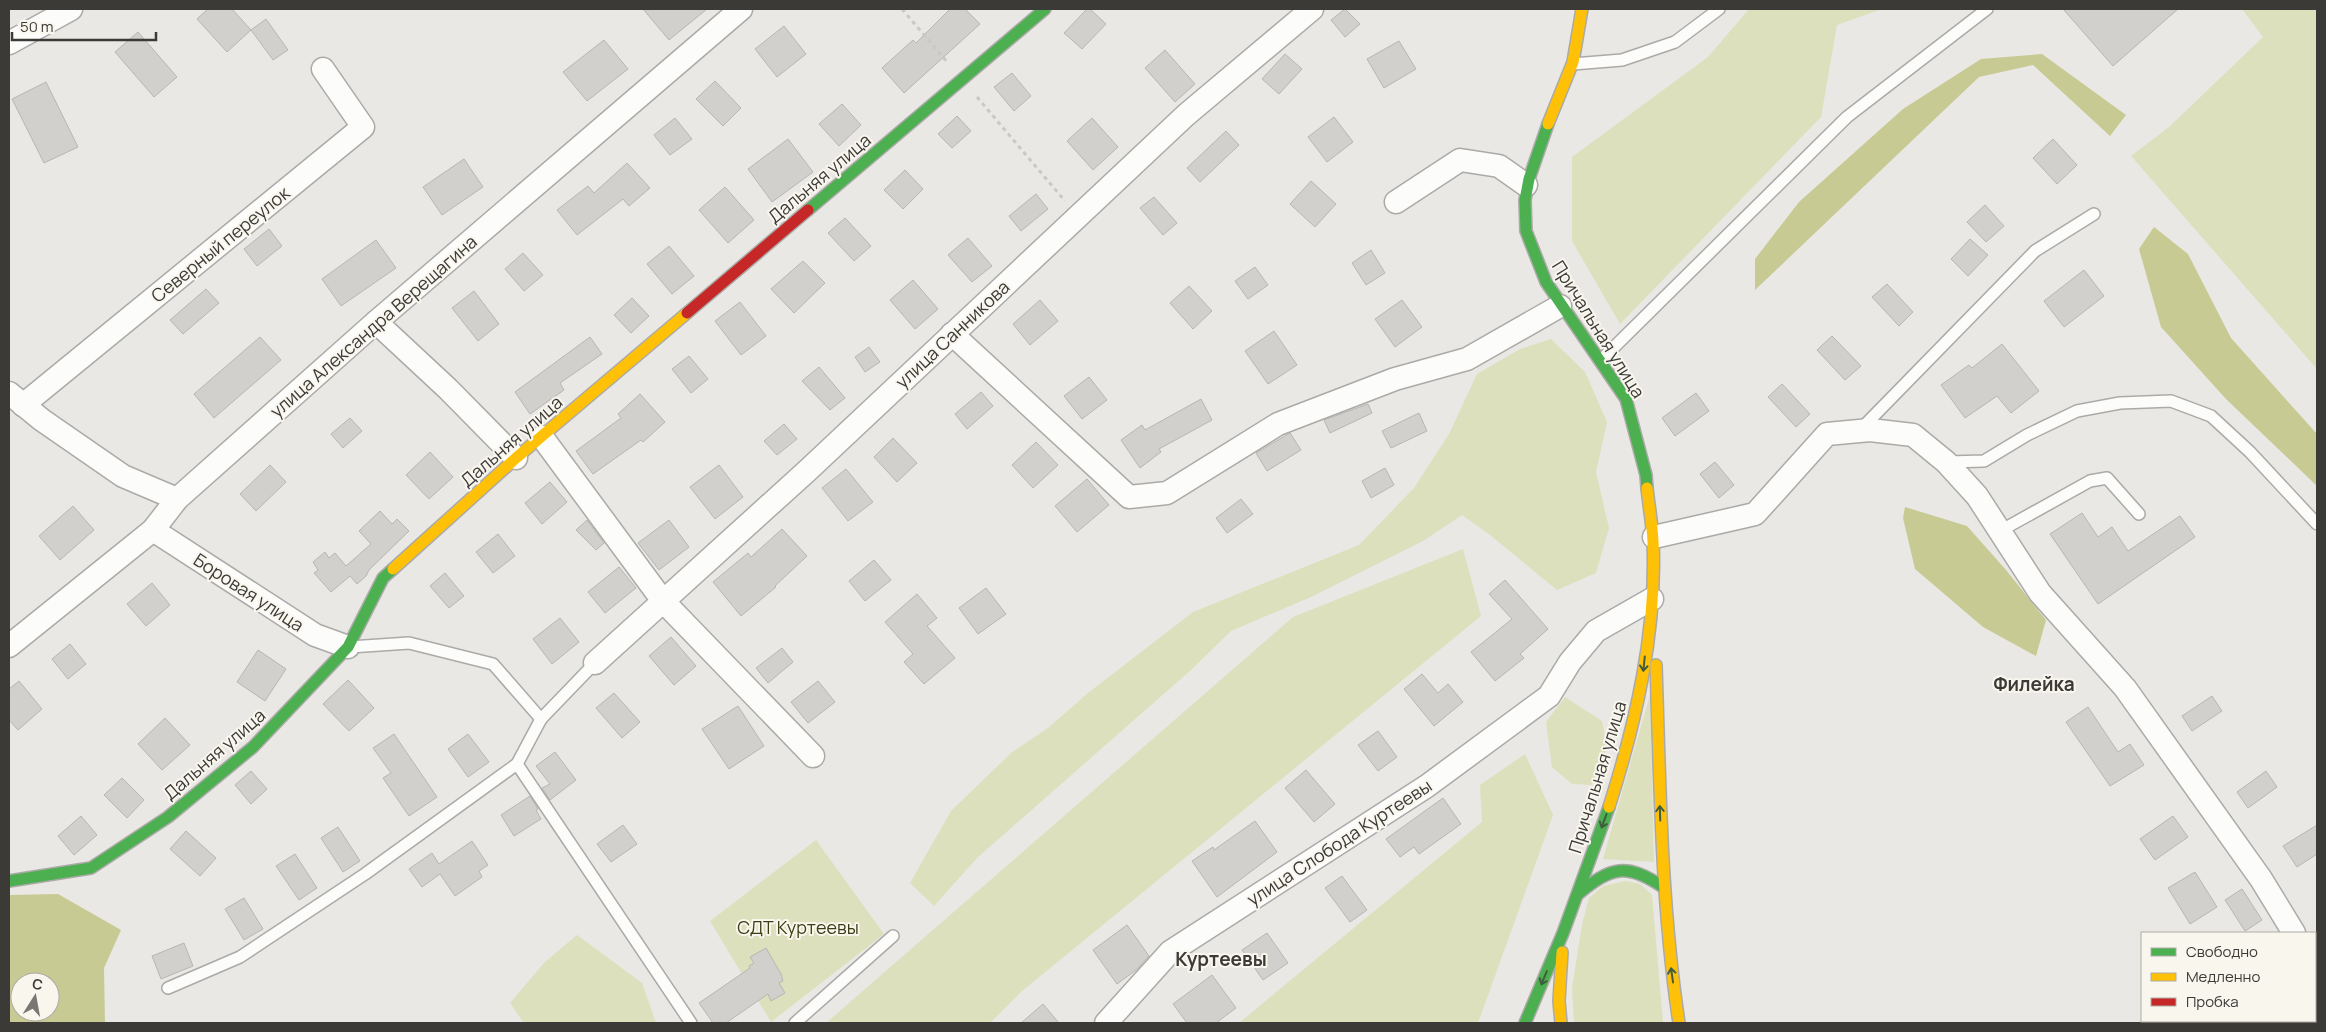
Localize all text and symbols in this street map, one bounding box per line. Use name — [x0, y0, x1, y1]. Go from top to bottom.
scale bar — [12, 10, 156, 42]
text: 50 m — [20, 16, 54, 37]
street label: Дальняя улица — [762, 128, 876, 228]
street label: Северный переулок — [146, 180, 295, 307]
street label: улица Александра Верещагина — [264, 229, 482, 423]
street label: Причальная улица — [1547, 256, 1651, 402]
street label: улица Санникова — [890, 275, 1014, 393]
street label: Дальняя улица — [455, 390, 567, 492]
street label: Боровая улица — [189, 547, 309, 637]
one-way arrow — [1639, 656, 1649, 672]
district label: Филейка — [1993, 671, 2075, 697]
street label: Причальная улица — [1562, 698, 1632, 856]
street label: Дальняя улица — [158, 703, 270, 805]
street label: улица Слобода Куртеевы — [1242, 773, 1436, 911]
one-way arrow — [1656, 805, 1665, 821]
one-way arrow — [1599, 813, 1608, 829]
park label: СДТ Куртеевы — [737, 915, 859, 939]
legend — [2141, 932, 2316, 1022]
text: Свободно — [2186, 941, 2258, 962]
district label: Куртеевы — [1175, 946, 1267, 972]
text: Медленно — [2186, 966, 2260, 987]
one-way arrow — [1666, 967, 1676, 983]
one-way arrow — [1538, 970, 1548, 985]
north arrow — [10, 972, 60, 1022]
text: С — [31, 973, 44, 994]
text: Пробка — [2186, 991, 2239, 1012]

